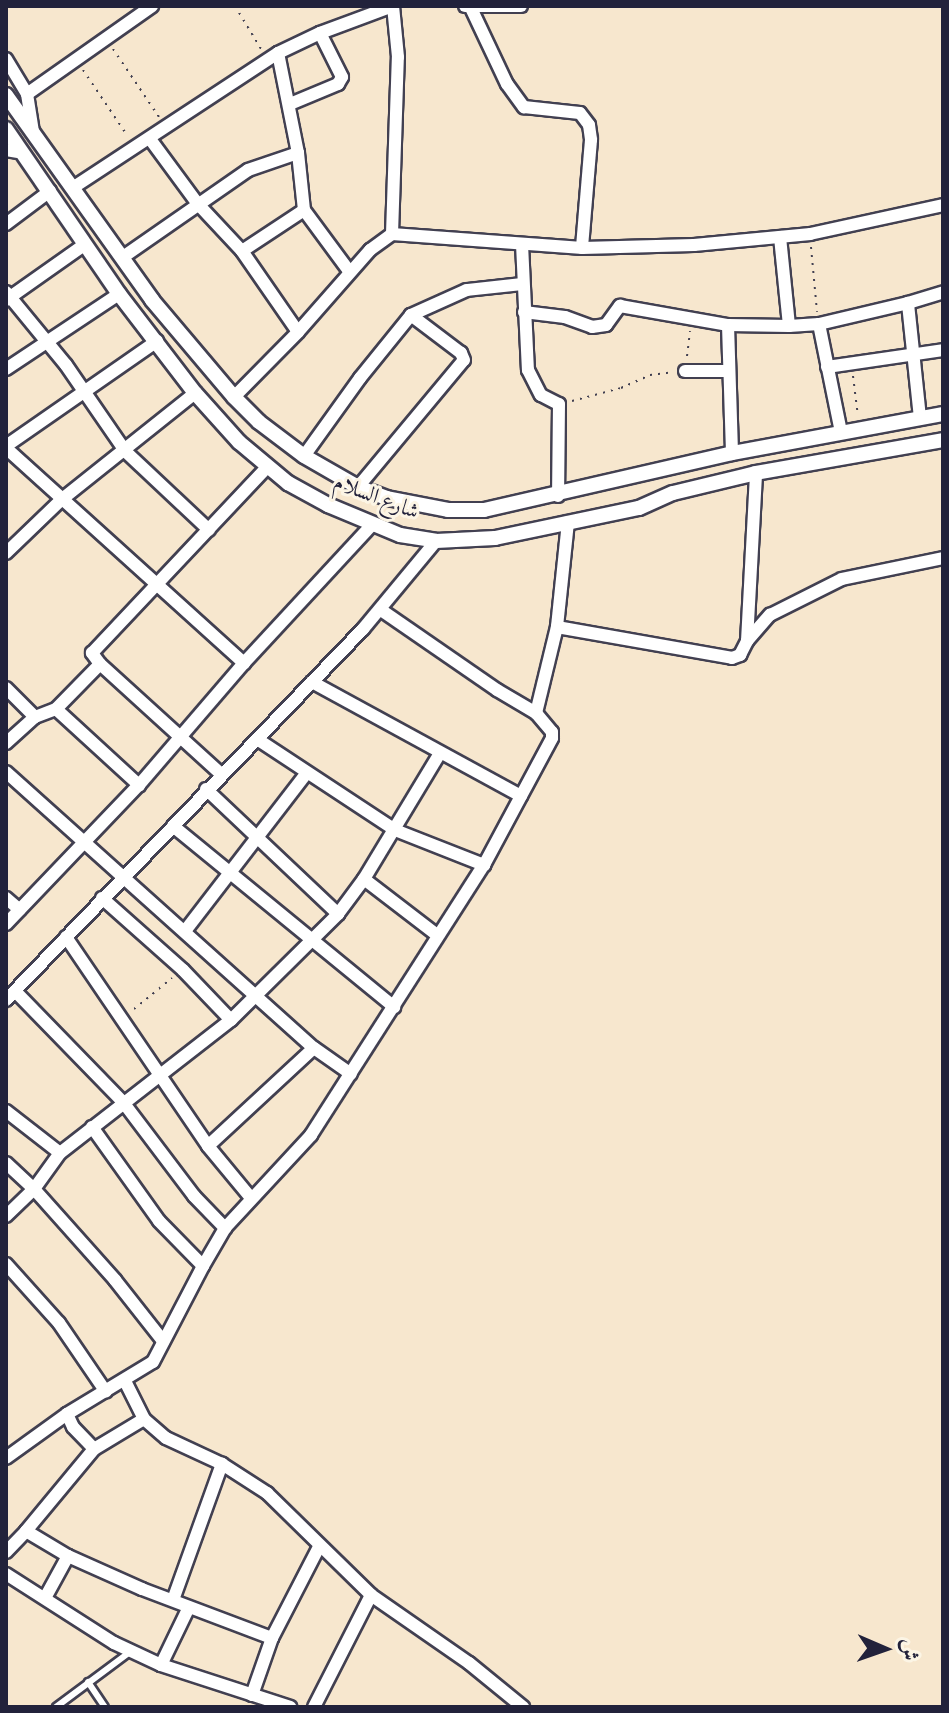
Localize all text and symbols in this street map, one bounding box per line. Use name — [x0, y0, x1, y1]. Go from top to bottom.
street label: شارع السلام — [330, 470, 422, 526]
north arrow — [845, 1609, 925, 1689]
text: ش — [895, 1638, 923, 1661]

